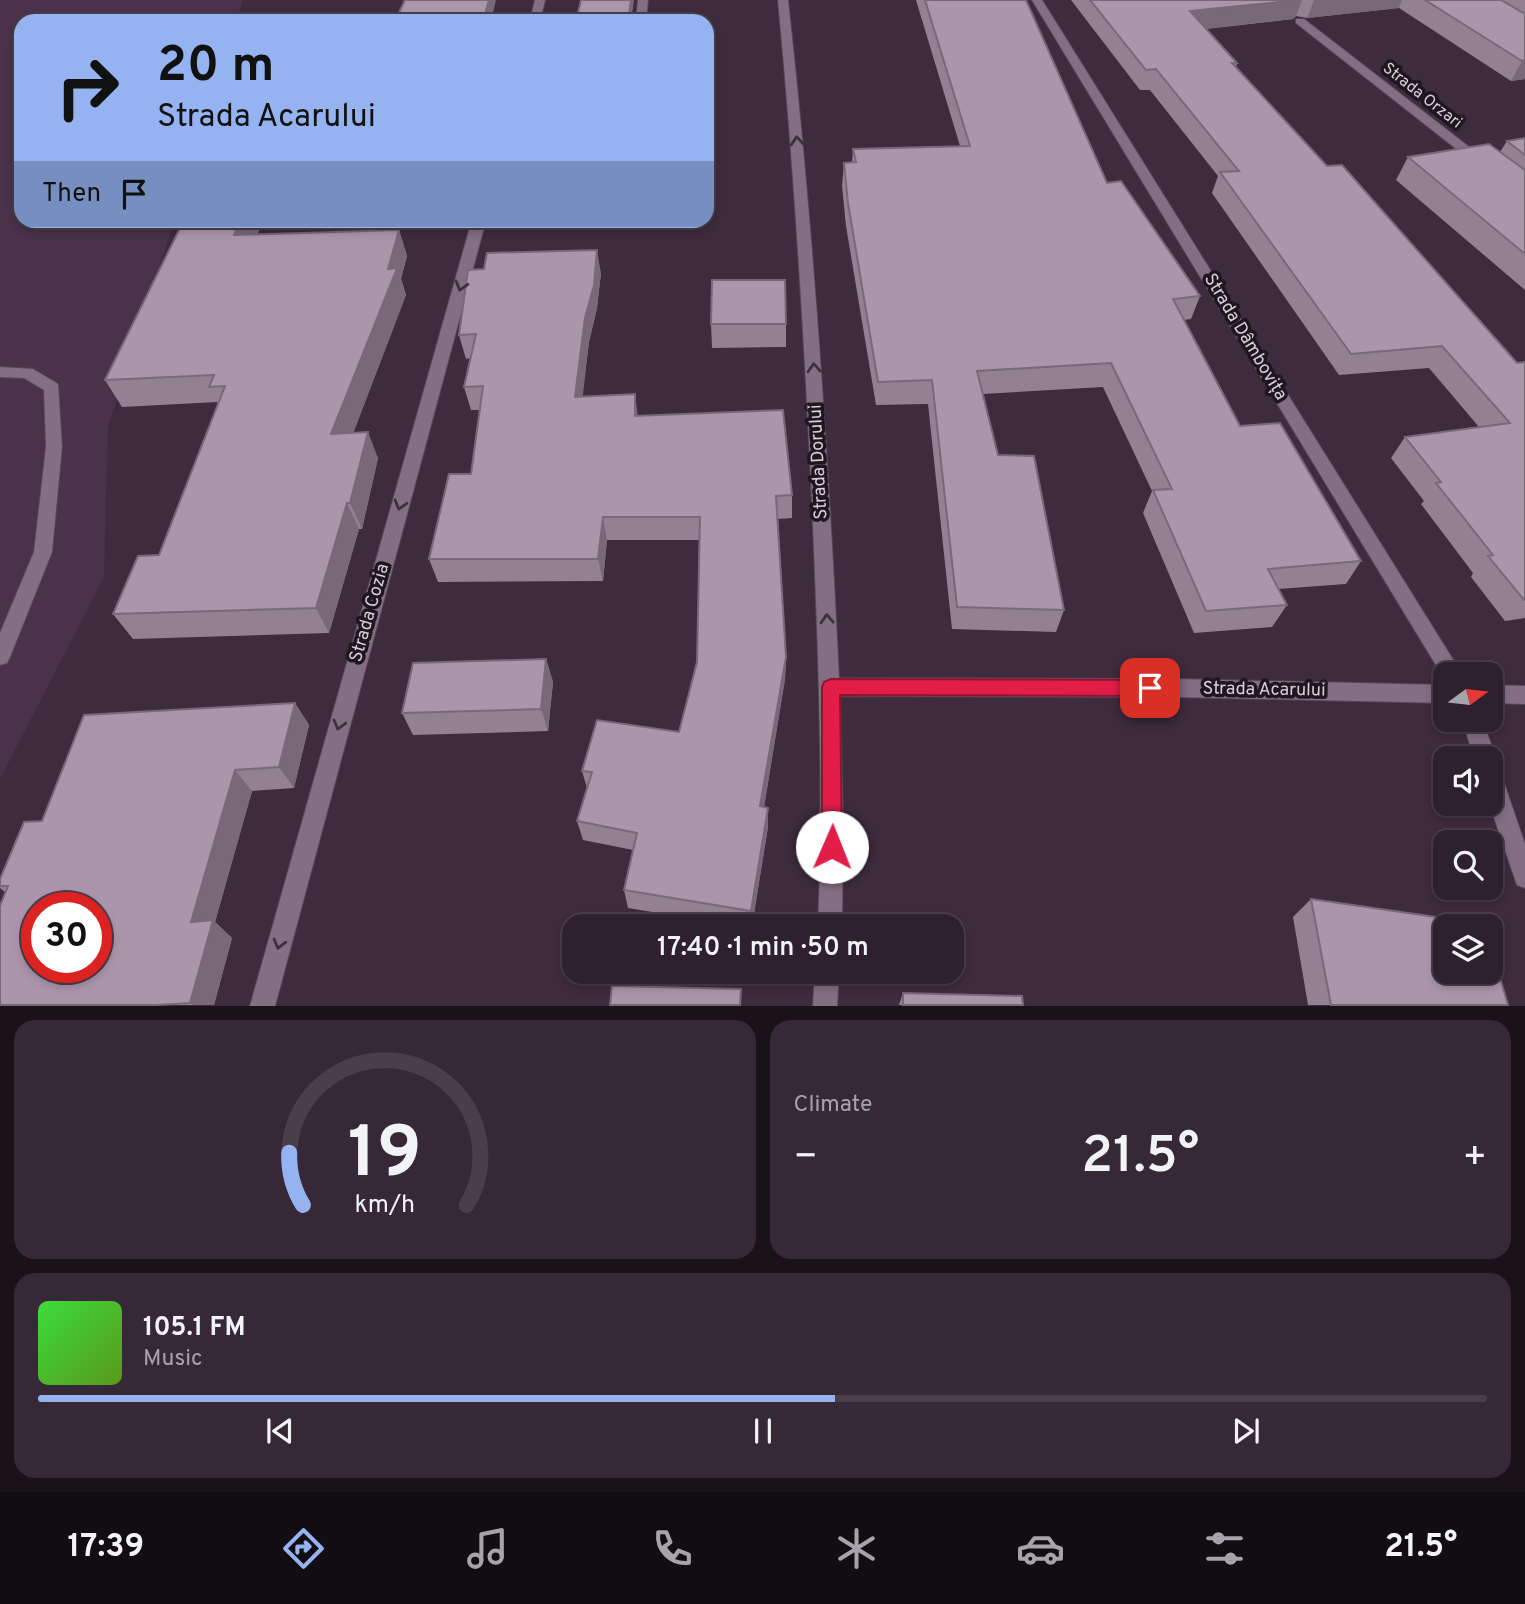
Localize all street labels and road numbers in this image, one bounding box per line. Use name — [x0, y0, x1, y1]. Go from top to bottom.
street label: Strada Orzari — [1378, 59, 1466, 133]
street label: Strada Dâmbovița — [1198, 269, 1292, 405]
street label: Strada Dorului — [804, 404, 834, 520]
street label: Strada Cozia — [345, 561, 395, 665]
street label: Strada Acarului — [1202, 677, 1326, 703]

